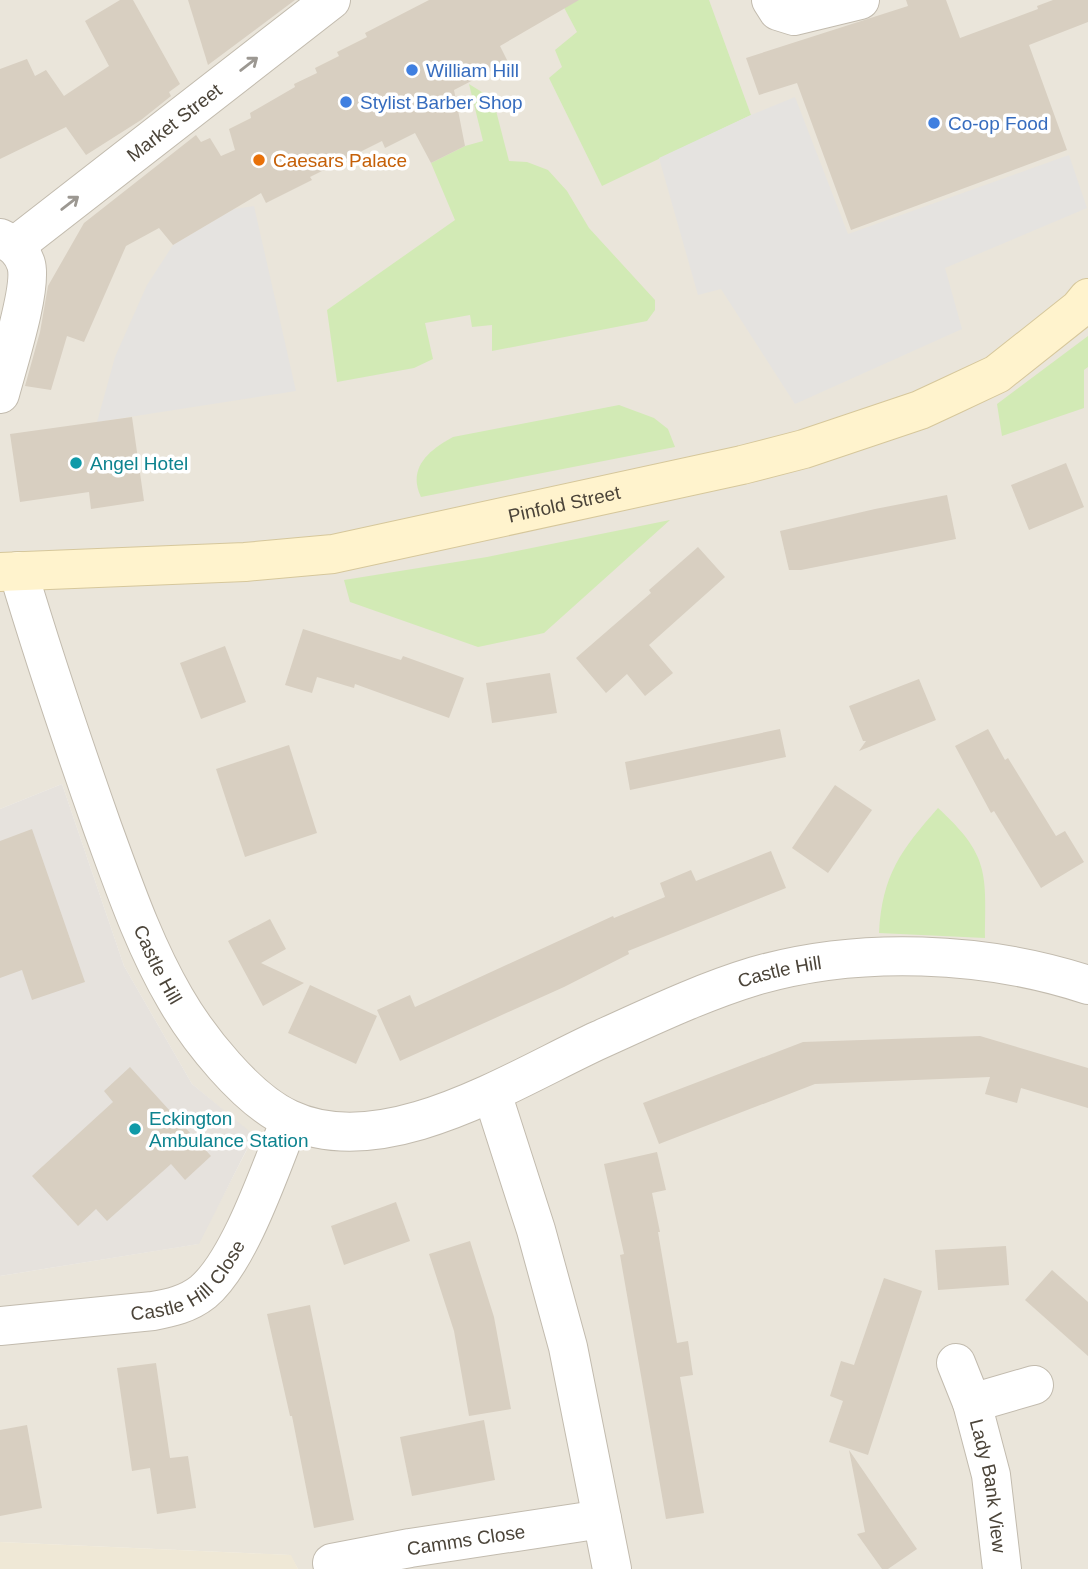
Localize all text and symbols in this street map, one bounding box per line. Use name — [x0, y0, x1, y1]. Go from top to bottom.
one-way arrow — [240, 56, 258, 71]
place label: William Hill — [426, 60, 519, 81]
marker: William Hill — [404, 62, 420, 78]
street label: Market Street — [122, 78, 226, 166]
place label: Stylist Barber Shop — [360, 92, 523, 113]
marker: Stylist Barber Shop — [338, 94, 354, 110]
place label: Co-op Food — [948, 113, 1048, 134]
marker: Co-op Food — [926, 115, 942, 131]
place label: Caesars Palace — [273, 150, 407, 171]
marker: Caesars Palace — [251, 152, 267, 168]
one-way arrow — [60, 196, 79, 211]
place label: Angel Hotel — [90, 453, 188, 474]
marker: Angel Hotel — [68, 455, 84, 471]
street label: Pinfold Street — [506, 481, 623, 526]
street label: Castle Hill — [130, 922, 187, 1008]
street label: Castle Hill — [735, 952, 823, 991]
place label: Eckington Ambulance Station — [149, 1108, 309, 1151]
marker: Eckington Ambulance Station — [127, 1121, 143, 1137]
street label: Castle Hill Close — [130, 1236, 249, 1324]
street label: Lady Bank View — [966, 1417, 1011, 1554]
street label: Camms Close — [405, 1520, 527, 1559]

